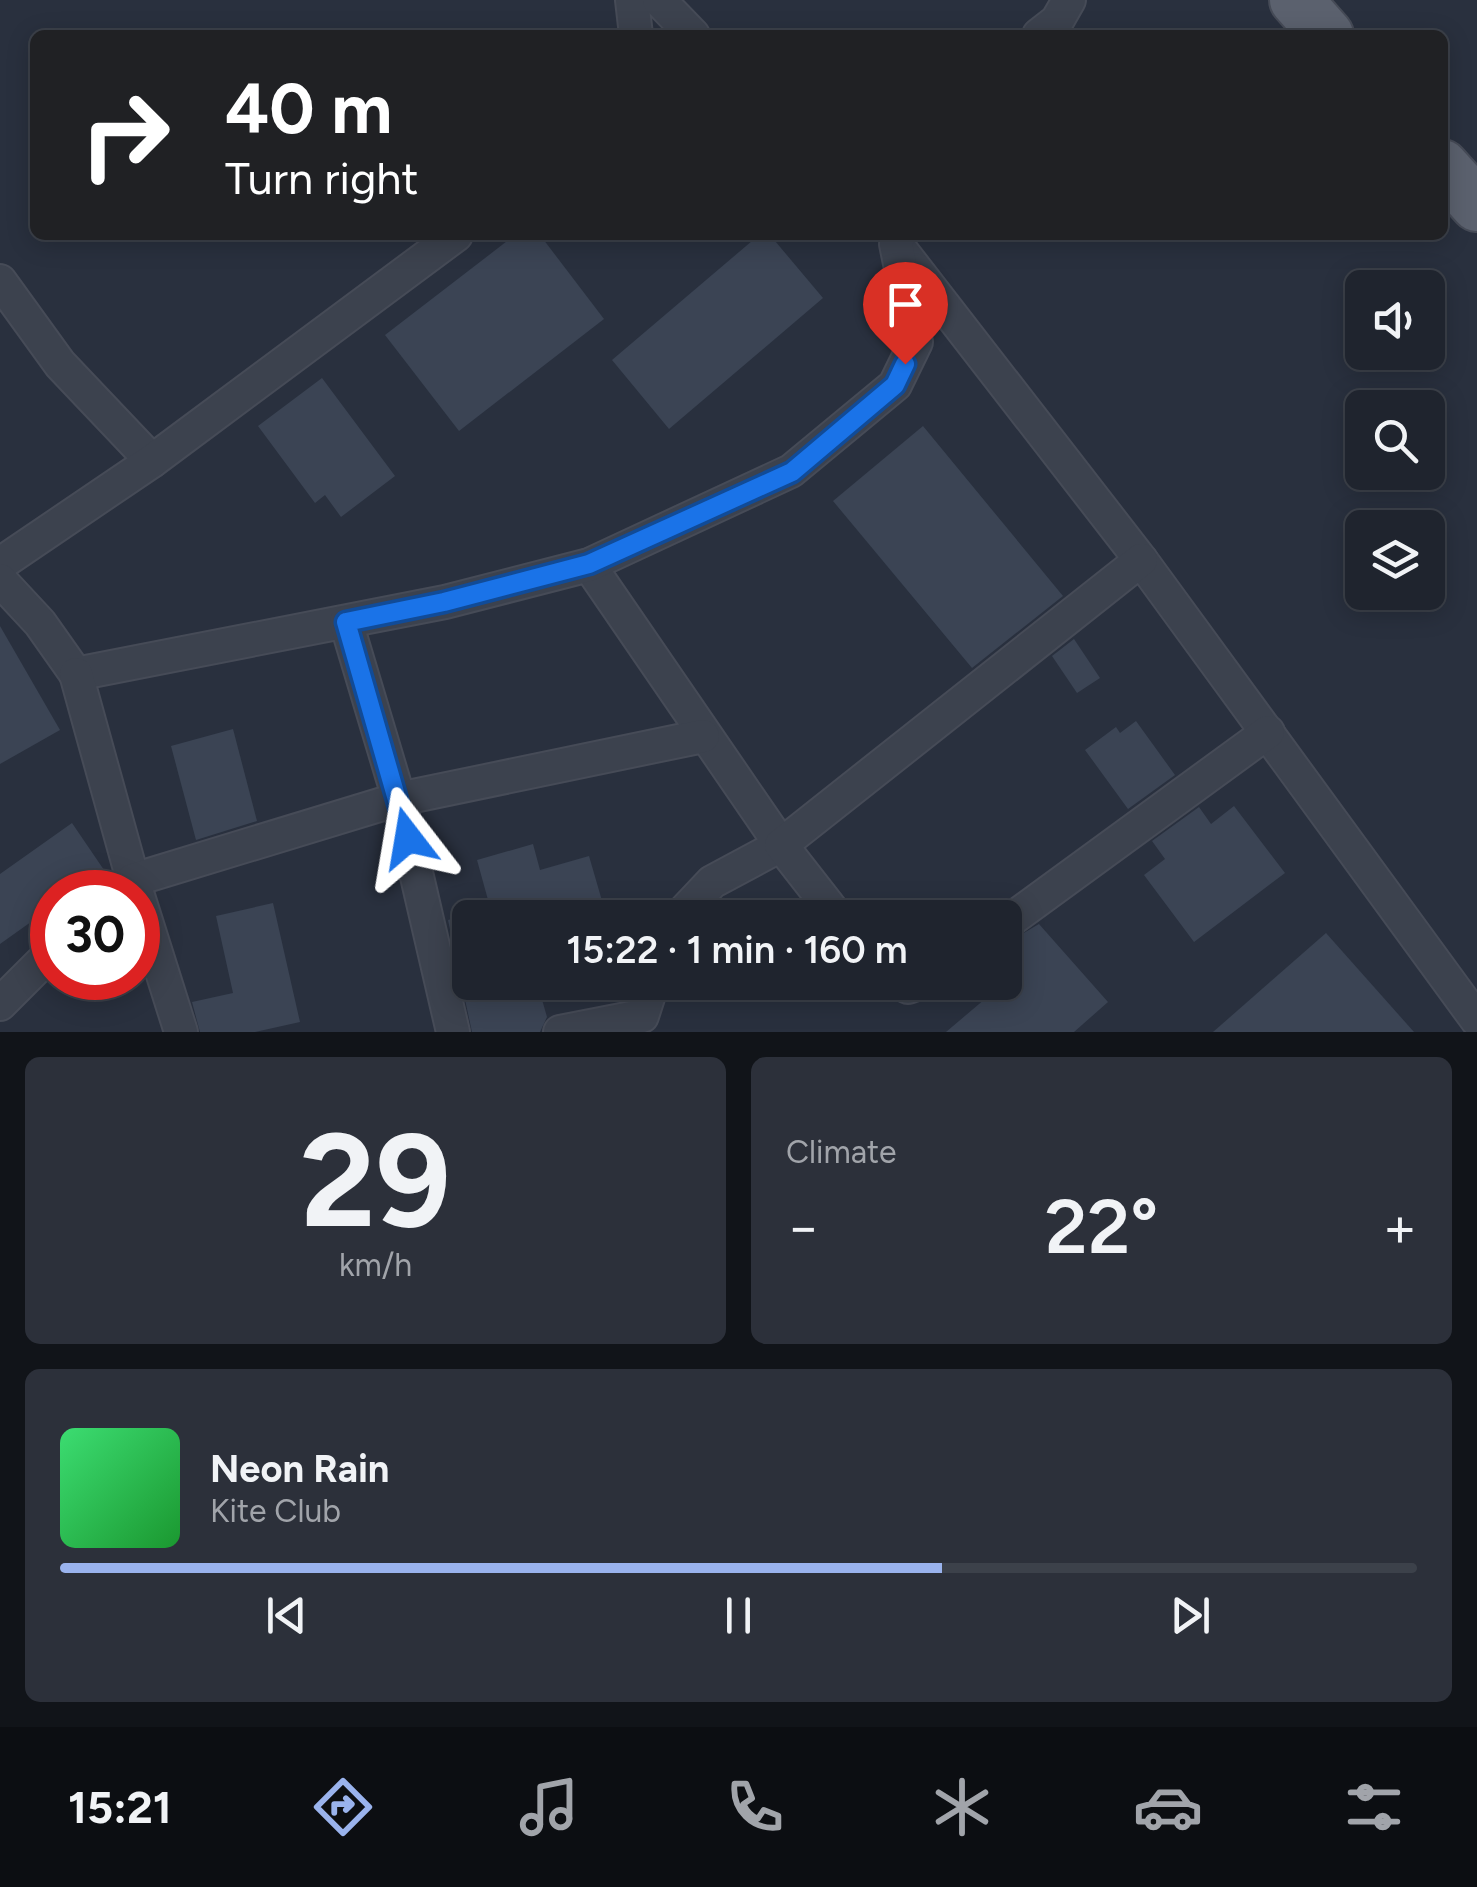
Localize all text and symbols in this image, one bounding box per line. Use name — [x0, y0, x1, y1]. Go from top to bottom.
text: 40 m — [225, 66, 392, 151]
icon: right — [60, 70, 190, 200]
text: Turn right — [225, 151, 418, 205]
pin — [863, 262, 948, 365]
map controls — [1345, 270, 1445, 610]
button: sound — [1345, 270, 1445, 370]
icon: arrive — [878, 277, 933, 332]
button: search — [1345, 390, 1445, 490]
button: layers — [1345, 510, 1445, 610]
position arrow — [356, 786, 460, 890]
speed limit sign: 30 — [30, 870, 160, 1000]
text: 15:22 · 1 min · 160 m — [566, 927, 908, 973]
text: 29 — [300, 1103, 451, 1259]
text: Climate — [786, 1133, 897, 1171]
text: 22° — [1045, 1182, 1158, 1272]
text: − — [786, 1194, 820, 1260]
text: + — [1383, 1194, 1417, 1260]
text: km/h — [339, 1246, 412, 1284]
text: Neon Rain — [210, 1446, 389, 1492]
text: Kite Club — [210, 1492, 341, 1530]
icon: previous — [259, 1588, 314, 1643]
icon: pause — [711, 1588, 766, 1643]
icon: next — [1163, 1588, 1218, 1643]
icon: directions — [308, 1772, 378, 1842]
icon: music — [514, 1772, 584, 1842]
icon: phone — [720, 1772, 790, 1842]
icon: climate — [927, 1772, 997, 1842]
icon: car — [1133, 1772, 1203, 1842]
icon: filters — [1339, 1772, 1409, 1842]
text: 15:21 — [68, 1780, 172, 1834]

